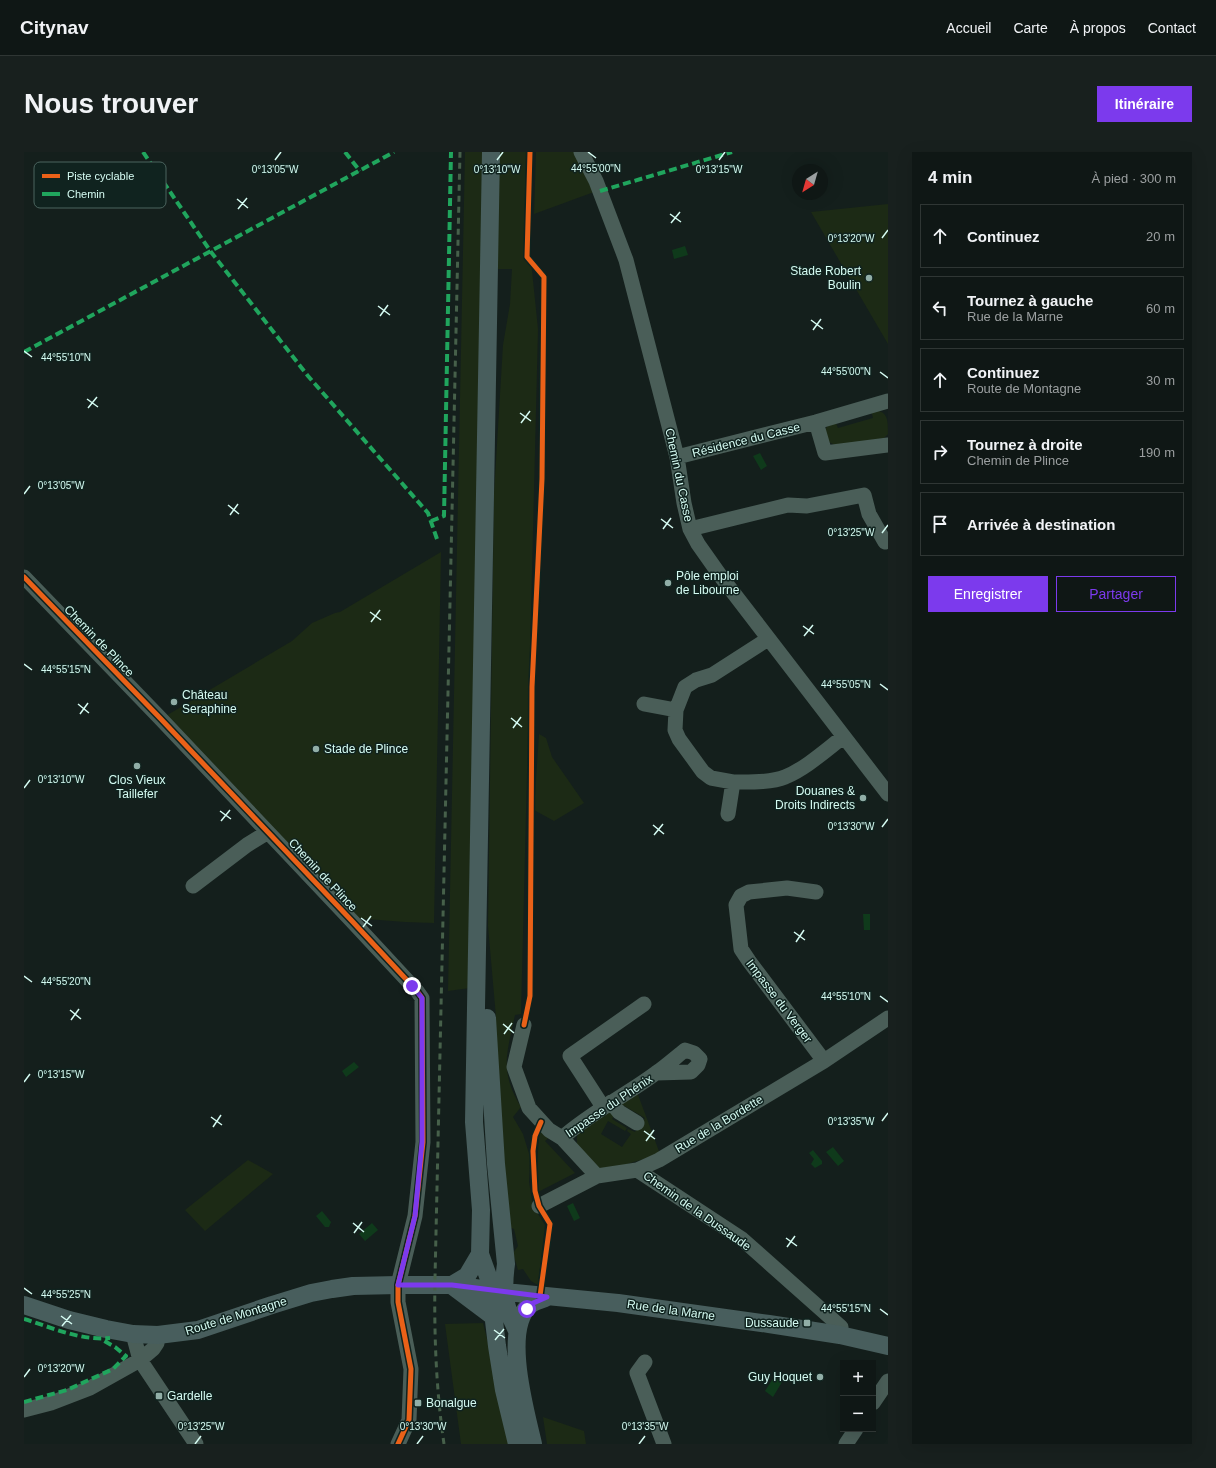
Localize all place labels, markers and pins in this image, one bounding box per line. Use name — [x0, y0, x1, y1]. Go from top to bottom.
place label: Stade Robert Boulin — [790, 264, 862, 292]
marker: Stade Robert Boulin — [864, 273, 874, 283]
place label: Pôle emploi de Libourne — [676, 569, 740, 597]
marker: Pôle emploi de Libourne — [663, 578, 673, 588]
place label: Château Seraphine — [182, 688, 237, 716]
marker: Château Seraphine — [169, 697, 179, 707]
place label: Stade de Plince — [324, 742, 408, 756]
marker: Stade de Plince — [311, 744, 321, 754]
marker: Clos Vieux Taillefer — [132, 761, 142, 771]
place label: Clos Vieux Taillefer — [108, 773, 166, 801]
place label: Douanes & Droits Indirects — [775, 784, 855, 812]
marker: Douanes & Droits Indirects — [858, 793, 868, 803]
place label: Dussaude — [745, 1316, 799, 1330]
marker: Dussaude — [802, 1318, 812, 1328]
place label: Guy Hoquet — [748, 1370, 813, 1384]
marker: Guy Hoquet — [815, 1372, 825, 1382]
place label: Gardelle — [167, 1389, 213, 1403]
marker: Gardelle — [154, 1391, 164, 1401]
place label: Bonalgue — [426, 1396, 477, 1410]
marker: Bonalgue — [413, 1398, 423, 1408]

